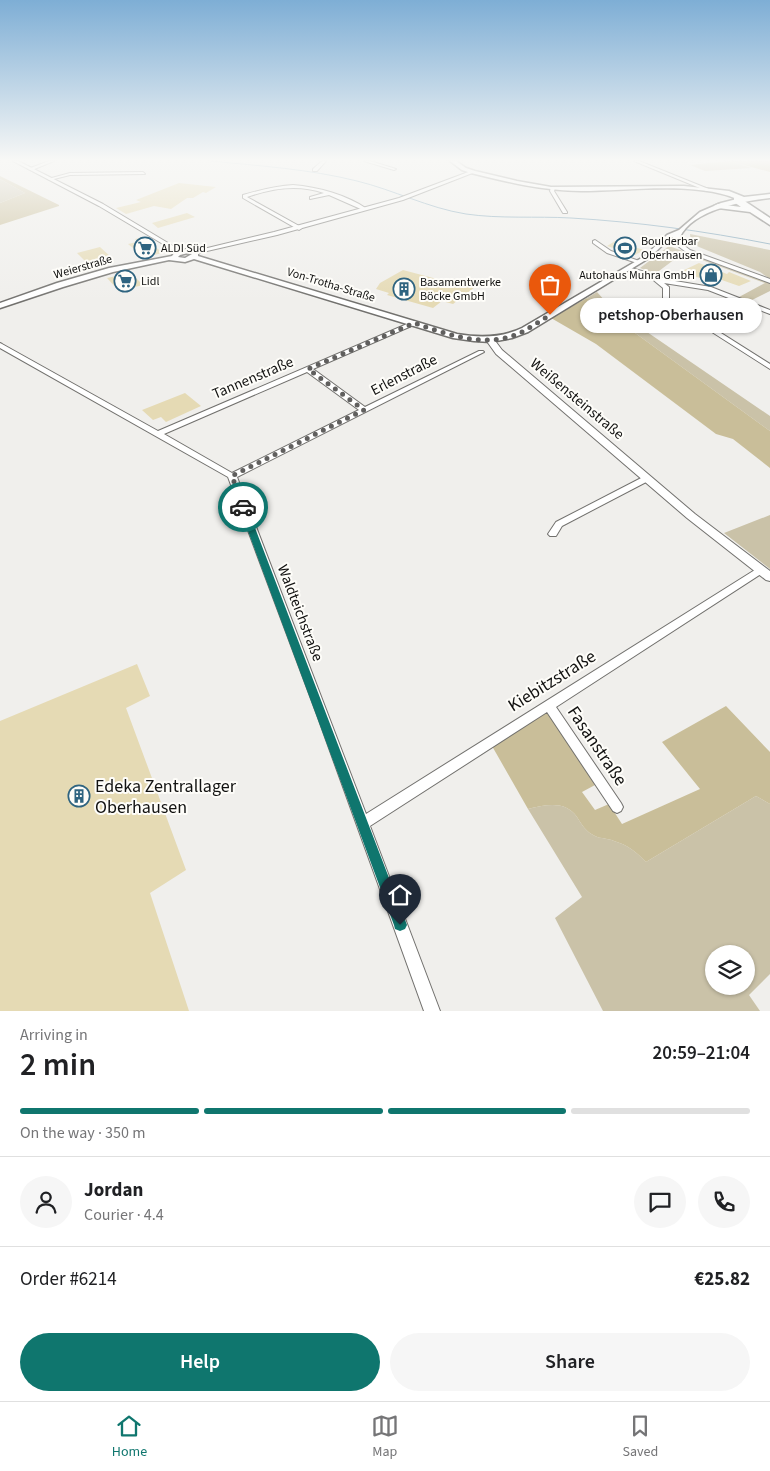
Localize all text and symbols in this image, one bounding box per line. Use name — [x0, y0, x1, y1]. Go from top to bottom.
place label: Boulderbar Oberhausen — [641, 233, 702, 264]
supermarket icon: ALDI Süd — [133, 236, 157, 260]
sports icon: Boulderbar Oberhausen — [613, 236, 637, 260]
place label: ALDI Süd — [161, 240, 206, 257]
street label: Weierstraße — [52, 251, 114, 283]
street label: Von-Trotha-Straße — [285, 263, 377, 307]
shop icon: Autohaus Muhra GmbH — [699, 263, 723, 287]
pin — [529, 264, 571, 315]
place label: Autohaus Muhra GmbH — [579, 267, 695, 284]
supermarket icon: Lidl — [113, 269, 137, 293]
icon: bag — [536, 271, 564, 299]
place label: Lidl — [141, 273, 160, 290]
place label: Basamentwerke Böcke GmbH — [420, 274, 501, 305]
building icon: Basamentwerke Böcke GmbH — [392, 277, 416, 301]
callout: petshop-Oberhausen — [580, 298, 762, 332]
text: petshop-Oberhausen — [598, 304, 744, 326]
street label: Erlenstraße — [367, 349, 441, 401]
street label: Tannenstraße — [209, 352, 297, 404]
street label: Weißensteinstraße — [525, 353, 629, 445]
courier — [218, 482, 268, 532]
icon: car — [229, 493, 257, 521]
street label: Waldteichstraße — [272, 562, 328, 664]
street label: Kiebitzstraße — [503, 644, 601, 718]
street label: Fasanstraße — [561, 701, 633, 791]
place label: Edeka Zentrallager Oberhausen — [95, 774, 237, 820]
building icon: Edeka Zentrallager Oberhausen — [67, 784, 91, 808]
pin — [379, 874, 421, 925]
icon: home — [386, 881, 414, 909]
map controls — [705, 945, 755, 995]
button: layers — [705, 945, 755, 995]
text: Arriving in — [20, 1024, 88, 1046]
text: 20:59–21:04 — [652, 1040, 750, 1067]
text: 2 min — [20, 1042, 96, 1088]
text: On the way · 350 m — [20, 1122, 145, 1144]
button: person — [20, 1176, 72, 1228]
button: chat — [634, 1176, 686, 1228]
button: phone — [698, 1176, 750, 1228]
text: Jordan — [84, 1177, 143, 1204]
text: Courier · 4.4 — [84, 1204, 164, 1226]
text: Order #6214 — [20, 1266, 117, 1293]
text: €25.82 — [694, 1266, 750, 1293]
button: Help — [20, 1333, 380, 1391]
button: Share — [390, 1333, 750, 1391]
tab: Home — [112, 1412, 147, 1462]
tab: Map — [371, 1412, 399, 1462]
tab: Saved — [622, 1412, 658, 1462]

